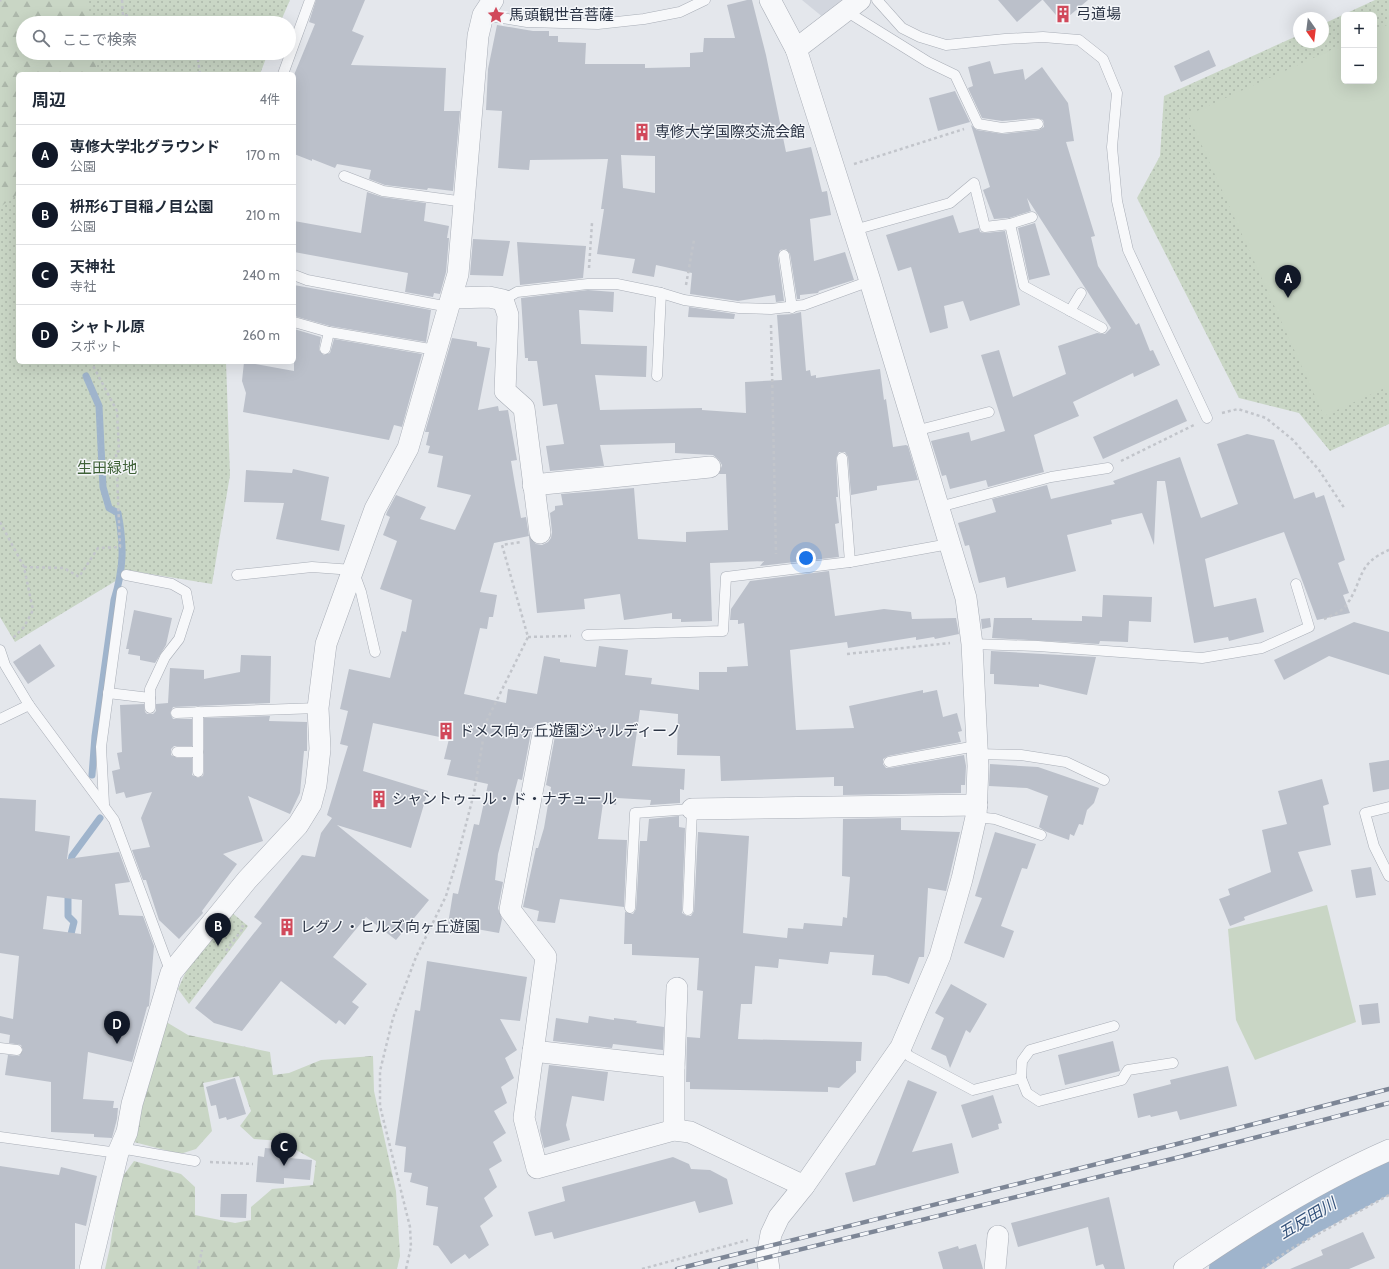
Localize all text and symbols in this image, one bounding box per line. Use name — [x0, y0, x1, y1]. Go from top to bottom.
building icon: 弓道場 — [1053, 4, 1073, 24]
place icon: 馬頭観世音菩薩 — [486, 5, 506, 25]
place label: 弓道場 — [1076, 5, 1121, 23]
place label: 馬頭観世音菩薩 — [509, 6, 614, 24]
north arrow — [1293, 12, 1329, 48]
map controls — [1341, 12, 1377, 84]
button: + — [1341, 12, 1377, 48]
search box — [16, 16, 296, 60]
icon: search — [30, 27, 52, 49]
text: ここで検索 — [62, 31, 137, 49]
button: − — [1341, 48, 1377, 84]
text: 周辺 — [32, 90, 66, 110]
text: 4件 — [259, 91, 280, 107]
building icon: 専修大学国際交流会館 — [632, 122, 652, 142]
place label: 専修大学国際交流会館 — [655, 123, 805, 141]
text: 専修大学北グラウンド — [70, 138, 220, 156]
text: A — [41, 147, 49, 163]
text: 170 m — [246, 147, 280, 163]
text: 公園 — [70, 158, 96, 174]
text: 枡形6丁目稲ノ目公園 — [70, 198, 213, 216]
text: B — [41, 207, 49, 223]
text: 210 m — [246, 207, 280, 223]
text: 公園 — [70, 218, 96, 234]
text: 天神社 — [70, 258, 115, 276]
pin: A — [1275, 265, 1301, 298]
text: C — [41, 267, 49, 283]
text: 240 m — [242, 267, 280, 283]
text: 寺社 — [70, 278, 96, 294]
text: シャトル原 — [70, 318, 145, 336]
text: D — [40, 327, 50, 343]
text: 260 m — [242, 327, 280, 343]
text: スポット — [70, 338, 122, 354]
park label: 生田緑地 — [77, 459, 137, 477]
your location — [796, 548, 816, 568]
building icon: ドメス向ヶ丘遊園ジャルディーノ — [436, 721, 456, 741]
place label: ドメス向ヶ丘遊園ジャルディーノ — [459, 722, 681, 740]
building icon: シャントゥール・ド・ナチュール — [369, 789, 389, 809]
place label: シャントゥール・ド・ナチュール — [392, 790, 617, 808]
pin: B — [205, 913, 231, 946]
building icon: レグノ・ヒルズ向ヶ丘遊園 — [277, 917, 297, 937]
place label: レグノ・ヒルズ向ヶ丘遊園 — [300, 918, 480, 936]
pin: D — [104, 1011, 130, 1044]
pin: C — [271, 1133, 297, 1166]
water label: 五反田川 — [1275, 1193, 1341, 1243]

